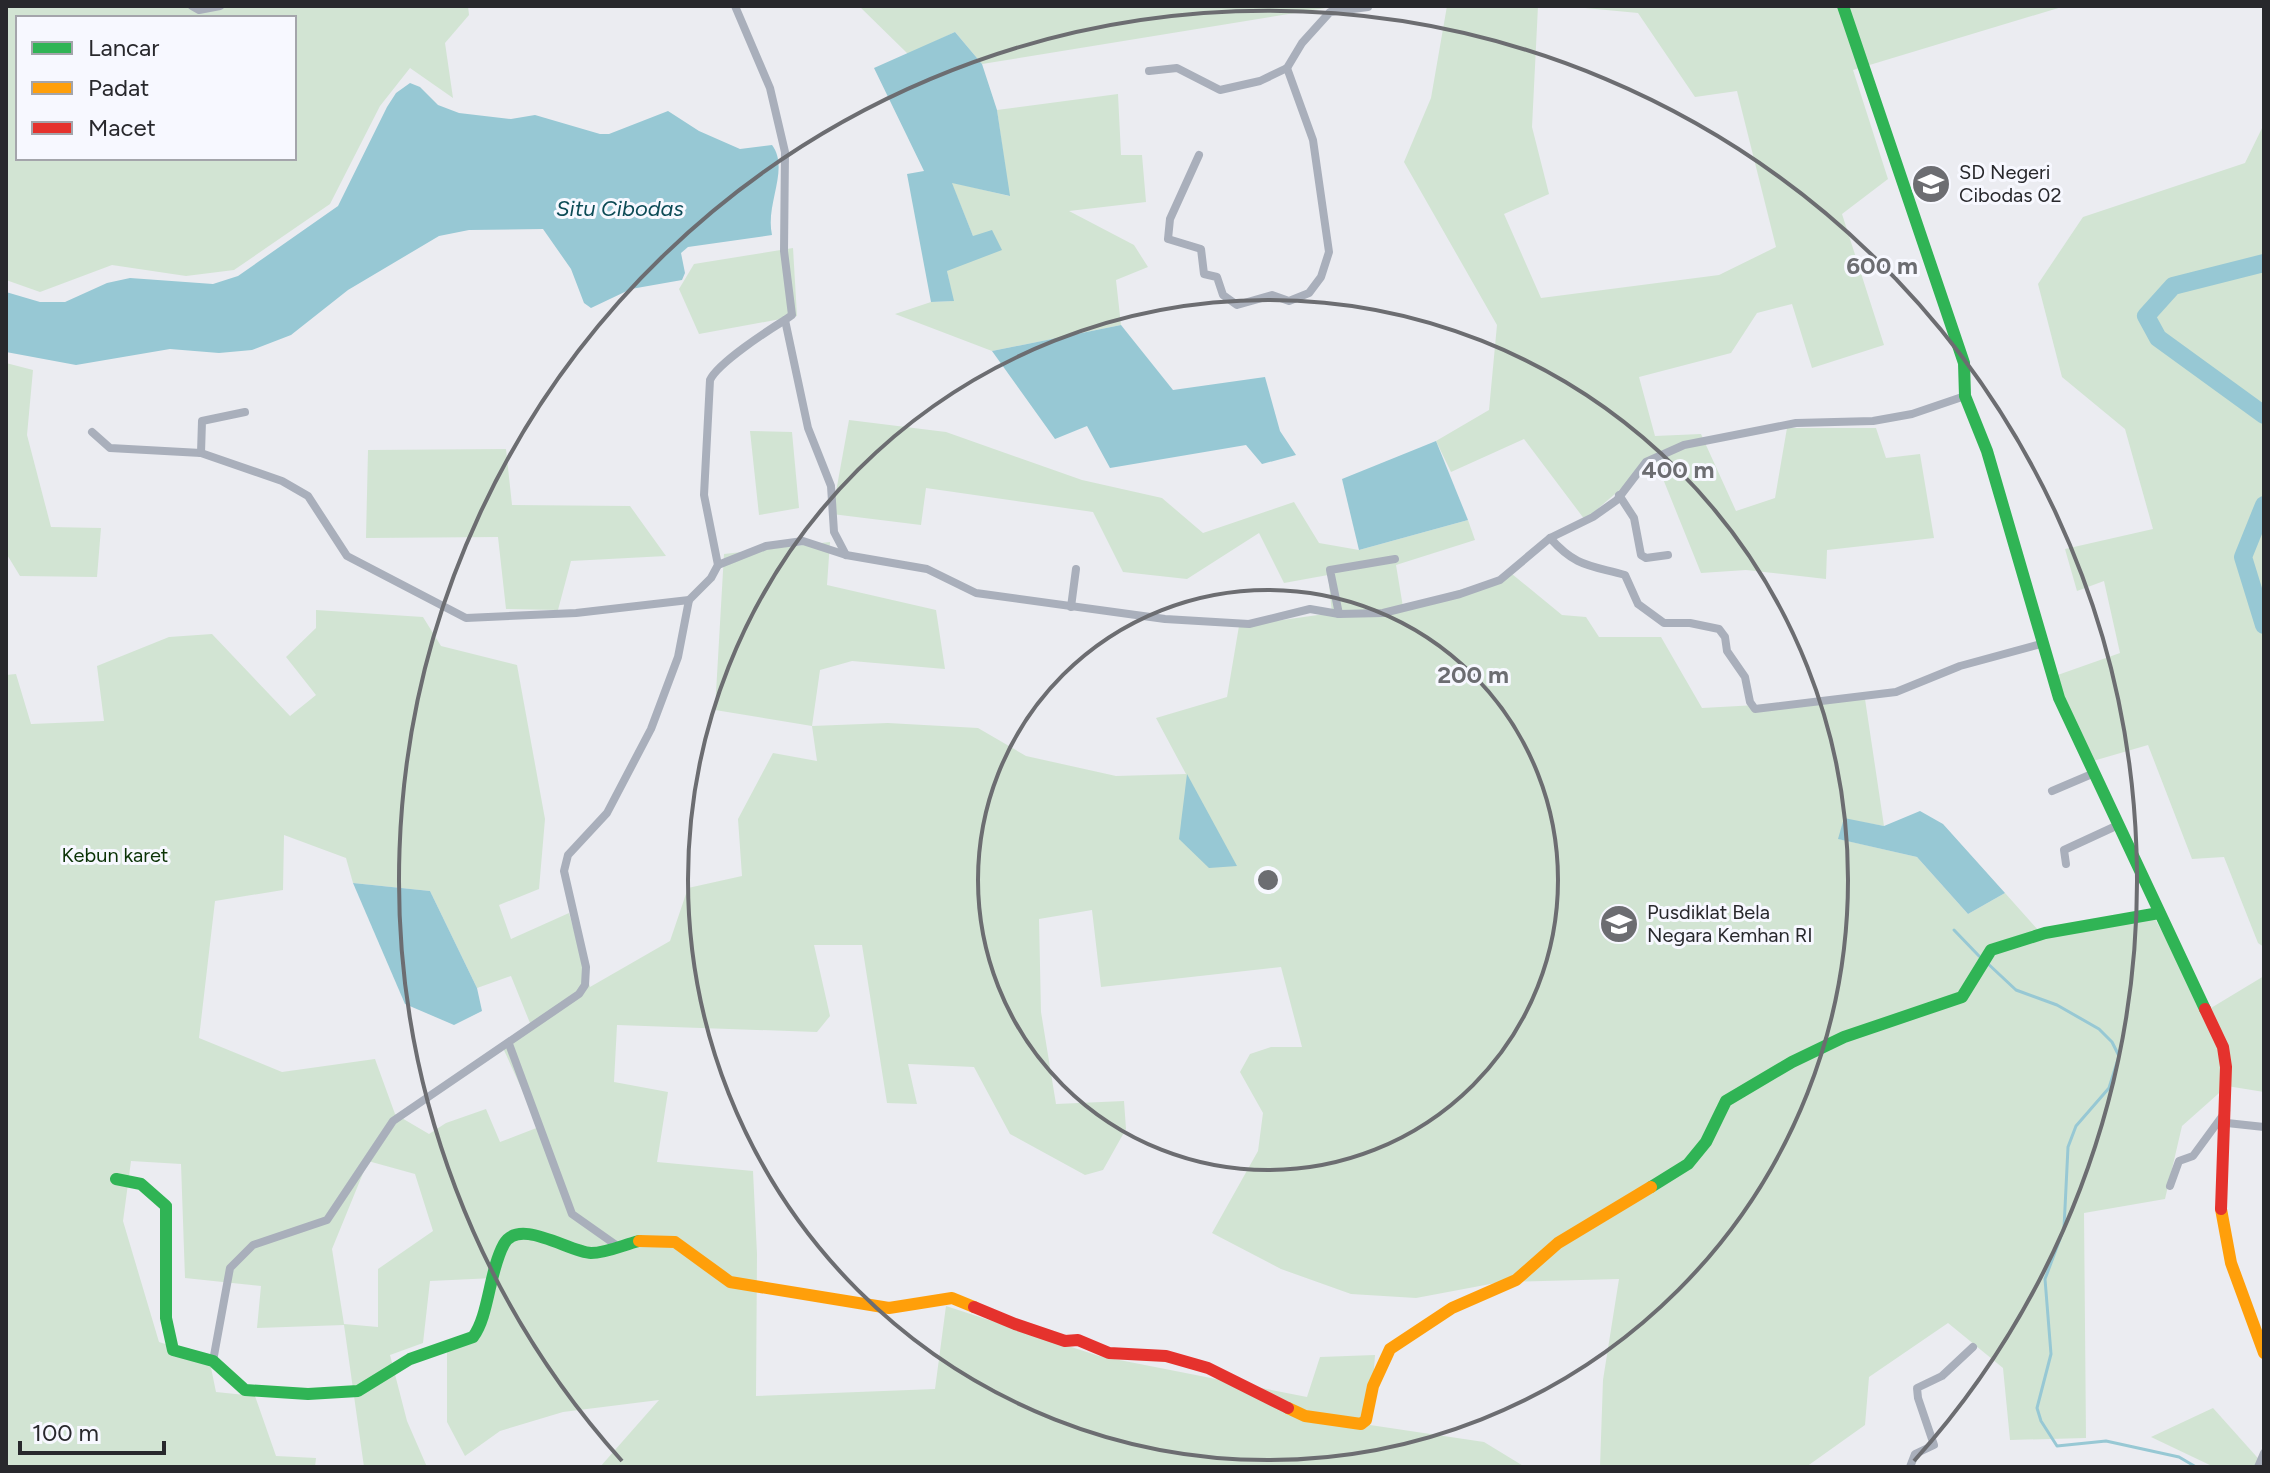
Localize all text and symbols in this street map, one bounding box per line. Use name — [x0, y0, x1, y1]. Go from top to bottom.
legend — [16, 16, 296, 160]
text: Lancar — [88, 33, 159, 62]
text: Padat — [88, 73, 149, 102]
text: Macet — [88, 113, 156, 142]
place label: SD Negeri Cibodas 02 — [1959, 160, 2062, 207]
school or university icon: SD Negeri Cibodas 02 — [1910, 163, 1952, 205]
water label: Situ Cibodas — [556, 195, 684, 222]
text: 600 m — [1846, 251, 1918, 280]
text: 400 m — [1642, 455, 1714, 484]
text: 200 m — [1437, 660, 1509, 689]
park label: Kebun karet — [62, 843, 168, 867]
centre of rings — [1254, 866, 1282, 894]
place label: Pusdiklat Bela Negara Kemhan RI — [1647, 900, 1813, 947]
school or university icon: Pusdiklat Bela Negara Kemhan RI — [1598, 903, 1640, 945]
scale bar — [20, 1405, 164, 1455]
text: 100 m — [32, 1418, 99, 1447]

